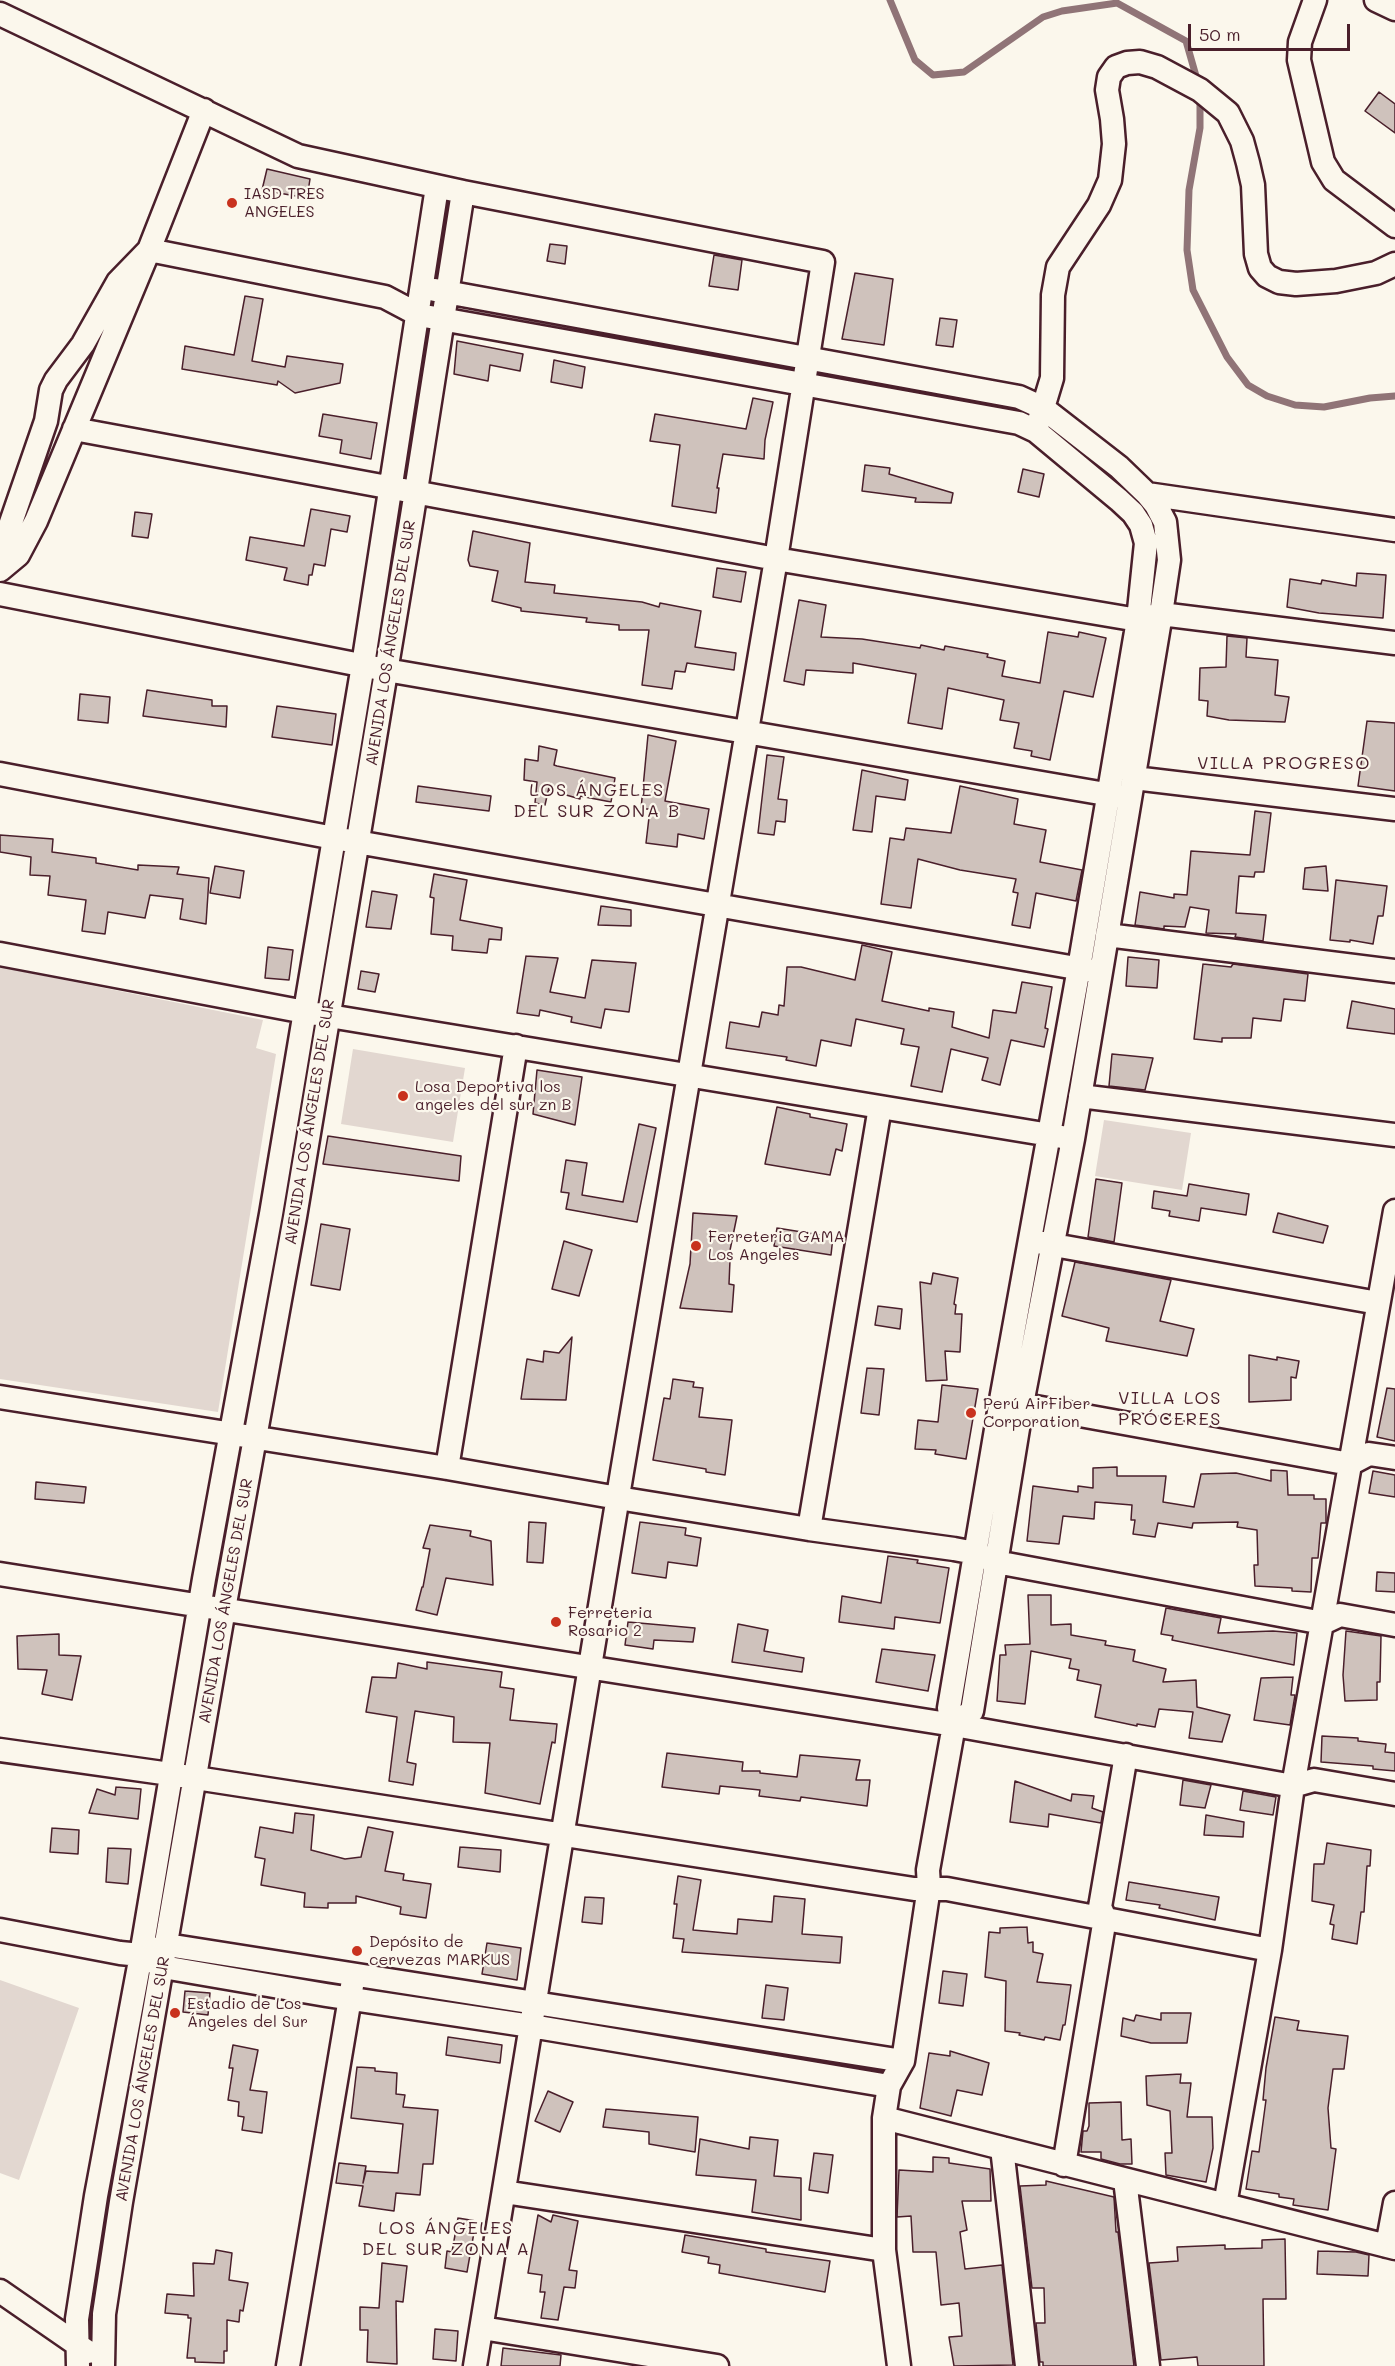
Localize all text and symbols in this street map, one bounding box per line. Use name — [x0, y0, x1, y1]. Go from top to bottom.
scale bar — [1191, 12, 1353, 50]
text: 50 m — [1199, 22, 1241, 46]
place label: IASD TRES ANGELES — [244, 184, 325, 222]
marker: IASD TRES ANGELES — [225, 196, 239, 210]
street label: AVENIDA LOS ÁNGELES DEL SUR — [362, 519, 420, 767]
district label: VILLA PROGRESO — [1197, 752, 1371, 774]
district label: LOS ÁNGELES DEL SUR ZONA B — [513, 779, 681, 822]
street label: AVENIDA LOS ÁNGELES DEL SUR — [281, 998, 339, 1246]
place label: Losa Deportiva los angeles del sur zn B — [415, 1077, 572, 1115]
marker: Losa Deportiva los angeles del sur zn B — [396, 1089, 410, 1103]
place label: Ferreteria GAMA Los Angeles — [708, 1227, 845, 1265]
marker: Ferreteria GAMA Los Angeles — [689, 1239, 703, 1253]
district label: VILLA LOS PRÓCERES — [1118, 1387, 1222, 1430]
place label: Perú AirFiber Corporation — [983, 1394, 1091, 1432]
marker: Perú AirFiber Corporation — [964, 1406, 978, 1420]
street label: AVENIDA LOS ÁNGELES DEL SUR — [195, 1477, 257, 1725]
place label: Ferreteria Rosario 2 — [568, 1603, 653, 1641]
marker: Ferreteria Rosario 2 — [549, 1615, 563, 1629]
place label: Depósito de cervezas MARKUS — [369, 1932, 510, 1970]
marker: Depósito de cervezas MARKUS — [350, 1944, 364, 1958]
street label: AVENIDA LOS ÁNGELES DEL SUR — [112, 1955, 174, 2203]
place label: Estadio de Los Ángeles del Sur — [187, 1994, 308, 2032]
marker: Estadio de Los Ángeles del Sur — [168, 2006, 182, 2020]
district label: LOS ÁNGELES DEL SUR ZONA A — [362, 2217, 530, 2260]

